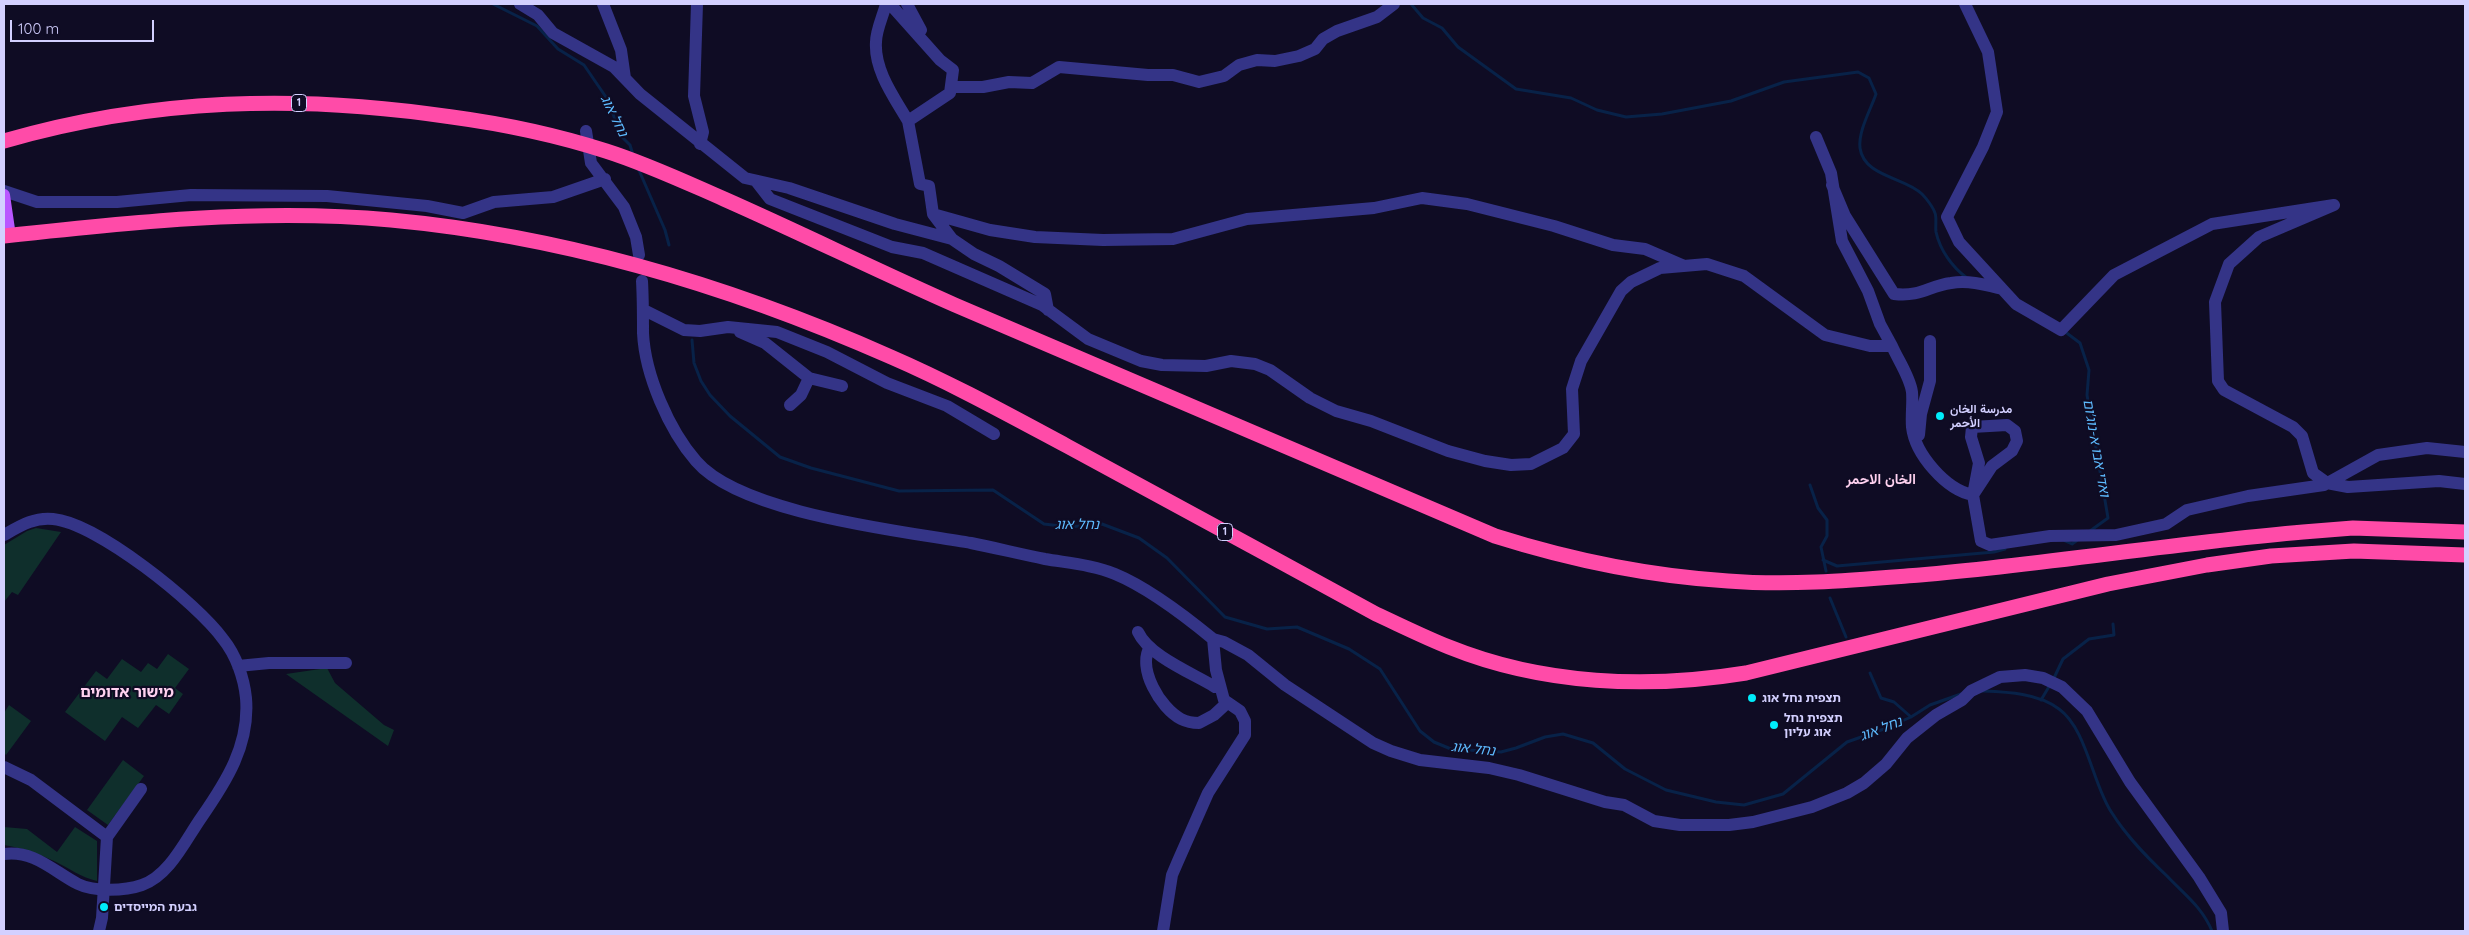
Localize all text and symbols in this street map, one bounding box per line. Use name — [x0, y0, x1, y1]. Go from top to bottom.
scale bar — [12, 10, 156, 42]
text: 100 m — [18, 19, 59, 38]
water label: נחל אוג — [597, 93, 631, 139]
road number: 1 — [292, 95, 306, 112]
water label: ואדי אבו א-נוג'ום — [2079, 398, 2113, 498]
place label: مدرسة الخان الأحمر — [1950, 402, 2012, 430]
marker: مدرسة الخان الأحمر — [1934, 410, 1946, 422]
district label: الخان الاحمر — [1846, 472, 1916, 488]
water label: נחל אוג — [1055, 517, 1099, 533]
road number: 1 — [1218, 524, 1232, 540]
district label: מישור אדומים — [80, 683, 174, 701]
place label: תצפית נחל אוג — [1762, 691, 1841, 705]
marker: תצפית נחל אוג — [1746, 692, 1758, 704]
place label: תצפית נחל אוג עליון — [1784, 711, 1843, 739]
water label: נחל אוג — [1857, 713, 1905, 745]
marker: תצפית נחל אוג עליון — [1768, 719, 1780, 731]
water label: נחל אוג — [1450, 738, 1496, 760]
place label: גבעת המייסדים — [114, 900, 197, 914]
marker: גבעת המייסדים — [98, 901, 110, 913]

